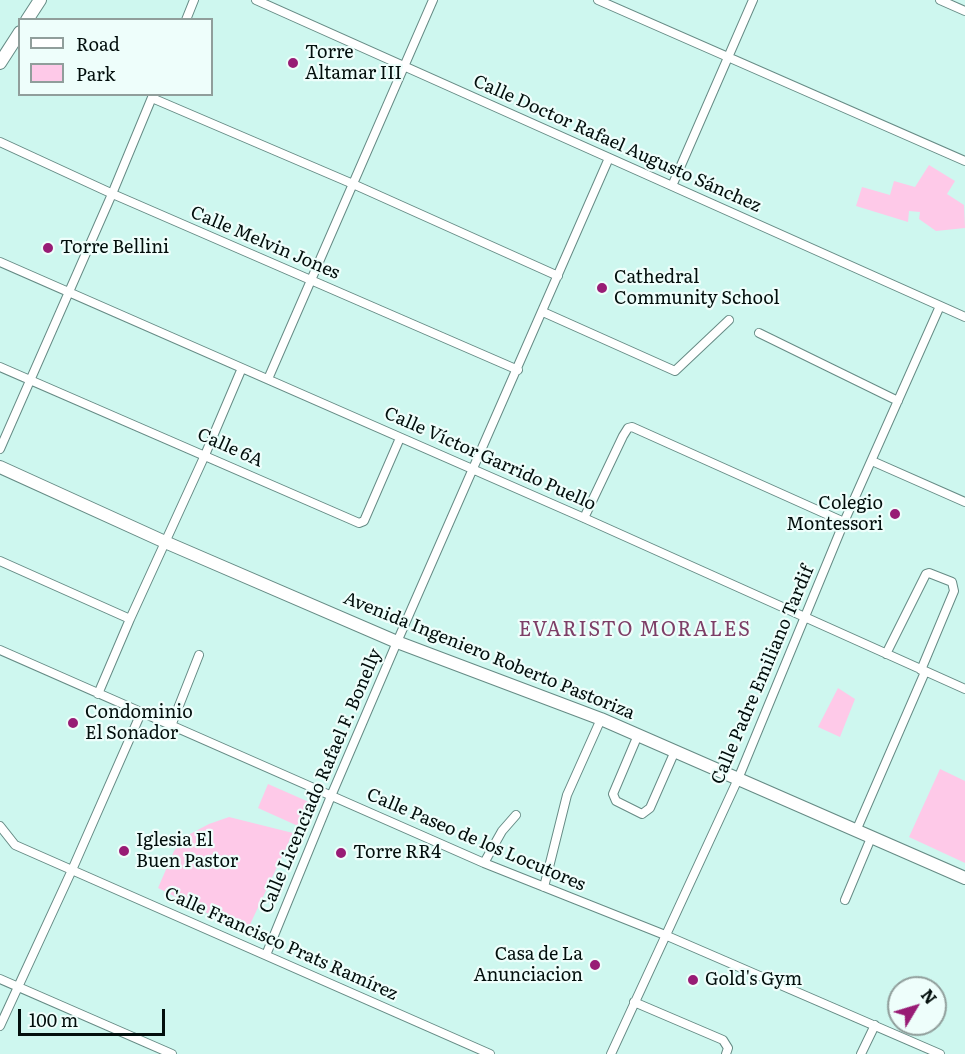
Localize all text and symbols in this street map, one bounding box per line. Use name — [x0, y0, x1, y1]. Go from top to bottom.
legend — [18, 18, 213, 96]
text: Road — [76, 30, 120, 57]
place label: Torre Altamar III — [305, 42, 402, 84]
marker: Torre Altamar III — [286, 56, 300, 70]
text: Park — [76, 60, 115, 87]
street label: Calle Doctor Rafael Augusto Sánchez — [470, 71, 764, 217]
street label: Calle Melvin Jones — [187, 202, 343, 284]
place label: Torre Bellini — [60, 237, 169, 259]
marker: Torre Bellini — [41, 241, 55, 255]
place label: Cathedral Community School — [614, 267, 779, 310]
marker: Cathedral Community School — [595, 281, 609, 295]
street label: Calle Víctor Garrido Puello — [381, 402, 599, 516]
street label: Calle 6A — [194, 424, 266, 472]
place label: Colegio Montessori — [786, 493, 883, 536]
marker: Colegio Montessori — [888, 507, 902, 521]
street label: Calle Padre Emiliano Tardif — [707, 562, 819, 788]
street label: Avenida Ingeniero Roberto Pastoriza — [340, 588, 638, 724]
district label: EVARISTO MORALES — [518, 618, 752, 642]
street label: Calle Licenciado Rafael F. Bonelly — [255, 645, 387, 917]
place label: Condominio El Sonador — [85, 702, 193, 744]
marker: Condominio El Sonador — [66, 716, 80, 730]
street label: Calle Paseo de los Locutores — [363, 784, 589, 896]
place label: Iglesia El Buen Pastor — [136, 830, 238, 872]
place label: Torre RR4 — [353, 842, 441, 864]
marker: Iglesia El Buen Pastor — [117, 844, 131, 858]
marker: Torre RR4 — [334, 846, 348, 860]
street label: Calle Francisco Prats Ramírez — [161, 883, 401, 1005]
place label: Casa de La Anunciacion — [474, 944, 583, 986]
marker: Casa de La Anunciacion — [588, 958, 602, 972]
place label: Gold's Gym — [705, 969, 802, 991]
marker: Gold's Gym — [686, 973, 700, 987]
north arrow — [887, 976, 947, 1036]
text: N — [916, 983, 943, 1009]
scale bar — [21, 997, 168, 1035]
text: 100 m — [29, 1006, 78, 1033]

